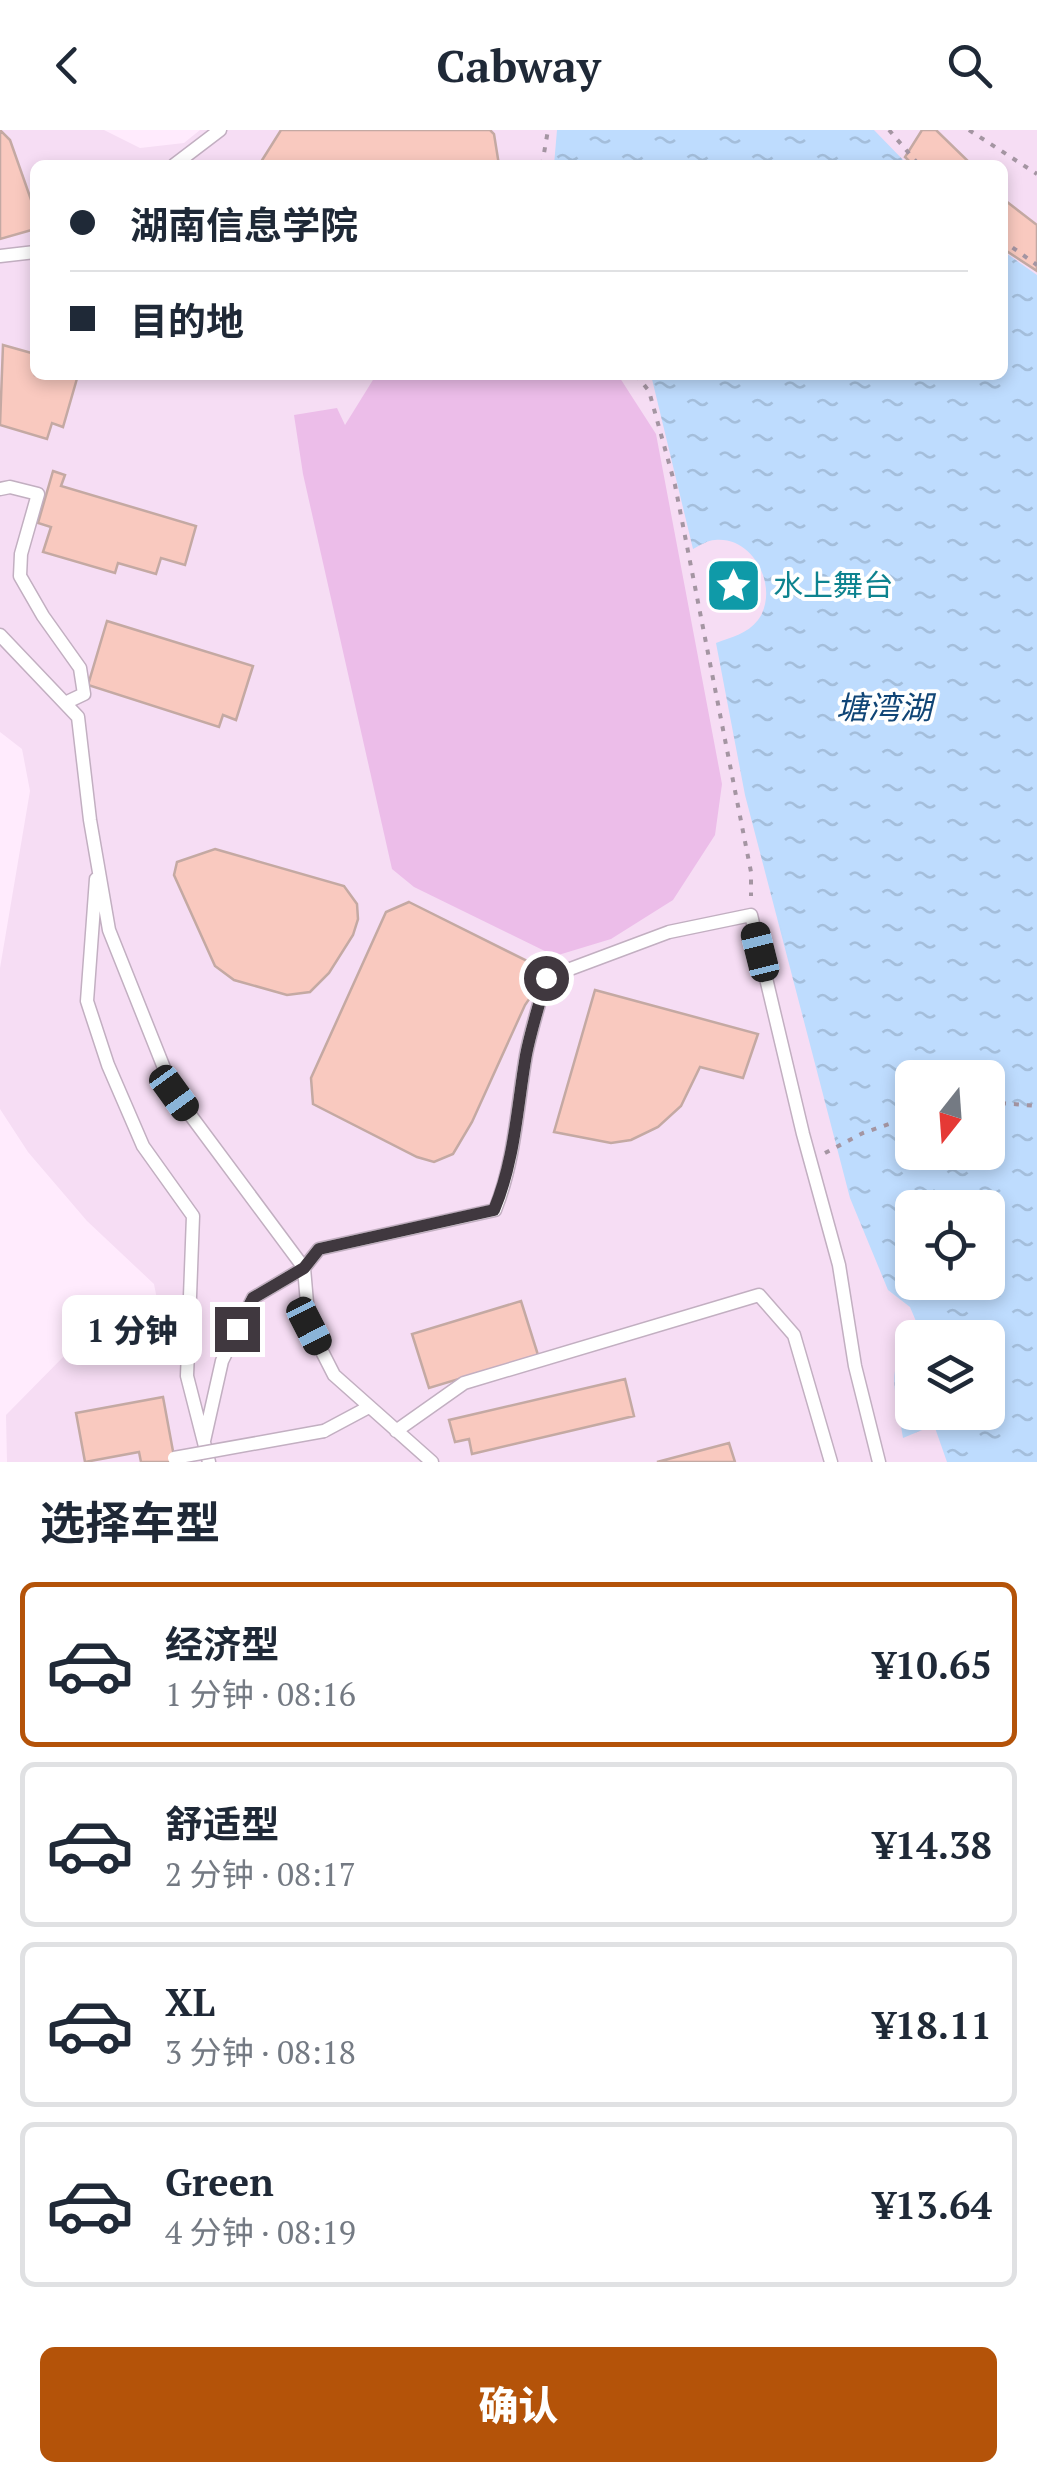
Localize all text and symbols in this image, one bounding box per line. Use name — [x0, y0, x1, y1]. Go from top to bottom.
text: Cabway — [436, 35, 601, 95]
icon: back — [40, 38, 95, 93]
icon: search — [942, 38, 997, 93]
text: 湖南信息学院 — [130, 200, 358, 250]
text: 目的地 — [130, 296, 244, 346]
place icon: 水上舞台 — [704, 555, 764, 615]
place label: 水上舞台 — [773, 565, 893, 605]
water label: 塘湾湖 — [836, 686, 937, 728]
car — [738, 919, 782, 985]
route start — [524, 956, 569, 1001]
car — [144, 1060, 204, 1126]
north arrow — [895, 1060, 1005, 1170]
map controls — [895, 1060, 1005, 1430]
button: locate — [895, 1190, 1005, 1300]
car — [282, 1292, 336, 1360]
callout: 1 分钟 — [62, 1294, 202, 1364]
route end — [215, 1307, 260, 1352]
text: 1 分钟 — [87, 1309, 177, 1351]
button: layers — [895, 1320, 1005, 1430]
text: 选择车型 — [40, 1492, 220, 1552]
text: 经济型 — [165, 1619, 279, 1669]
icon: car — [45, 1620, 135, 1710]
text: ¥10.65 — [873, 1640, 992, 1690]
text: 1 分钟 · 08:16 — [165, 1673, 356, 1715]
text: 舒适型 — [165, 1799, 279, 1849]
icon: car — [45, 1800, 135, 1890]
text: ¥14.38 — [873, 1820, 992, 1870]
text: 2 分钟 · 08:17 — [165, 1853, 356, 1895]
text: XL — [165, 1977, 215, 2027]
icon: car — [45, 1980, 135, 2070]
text: ¥18.11 — [873, 2000, 992, 2050]
text: 3 分钟 · 08:18 — [165, 2031, 356, 2073]
text: Green — [165, 2157, 274, 2207]
icon: car — [45, 2160, 135, 2250]
text: ¥13.64 — [873, 2180, 992, 2230]
text: 4 分钟 · 08:19 — [165, 2211, 356, 2253]
button: 确认 — [40, 2347, 997, 2462]

